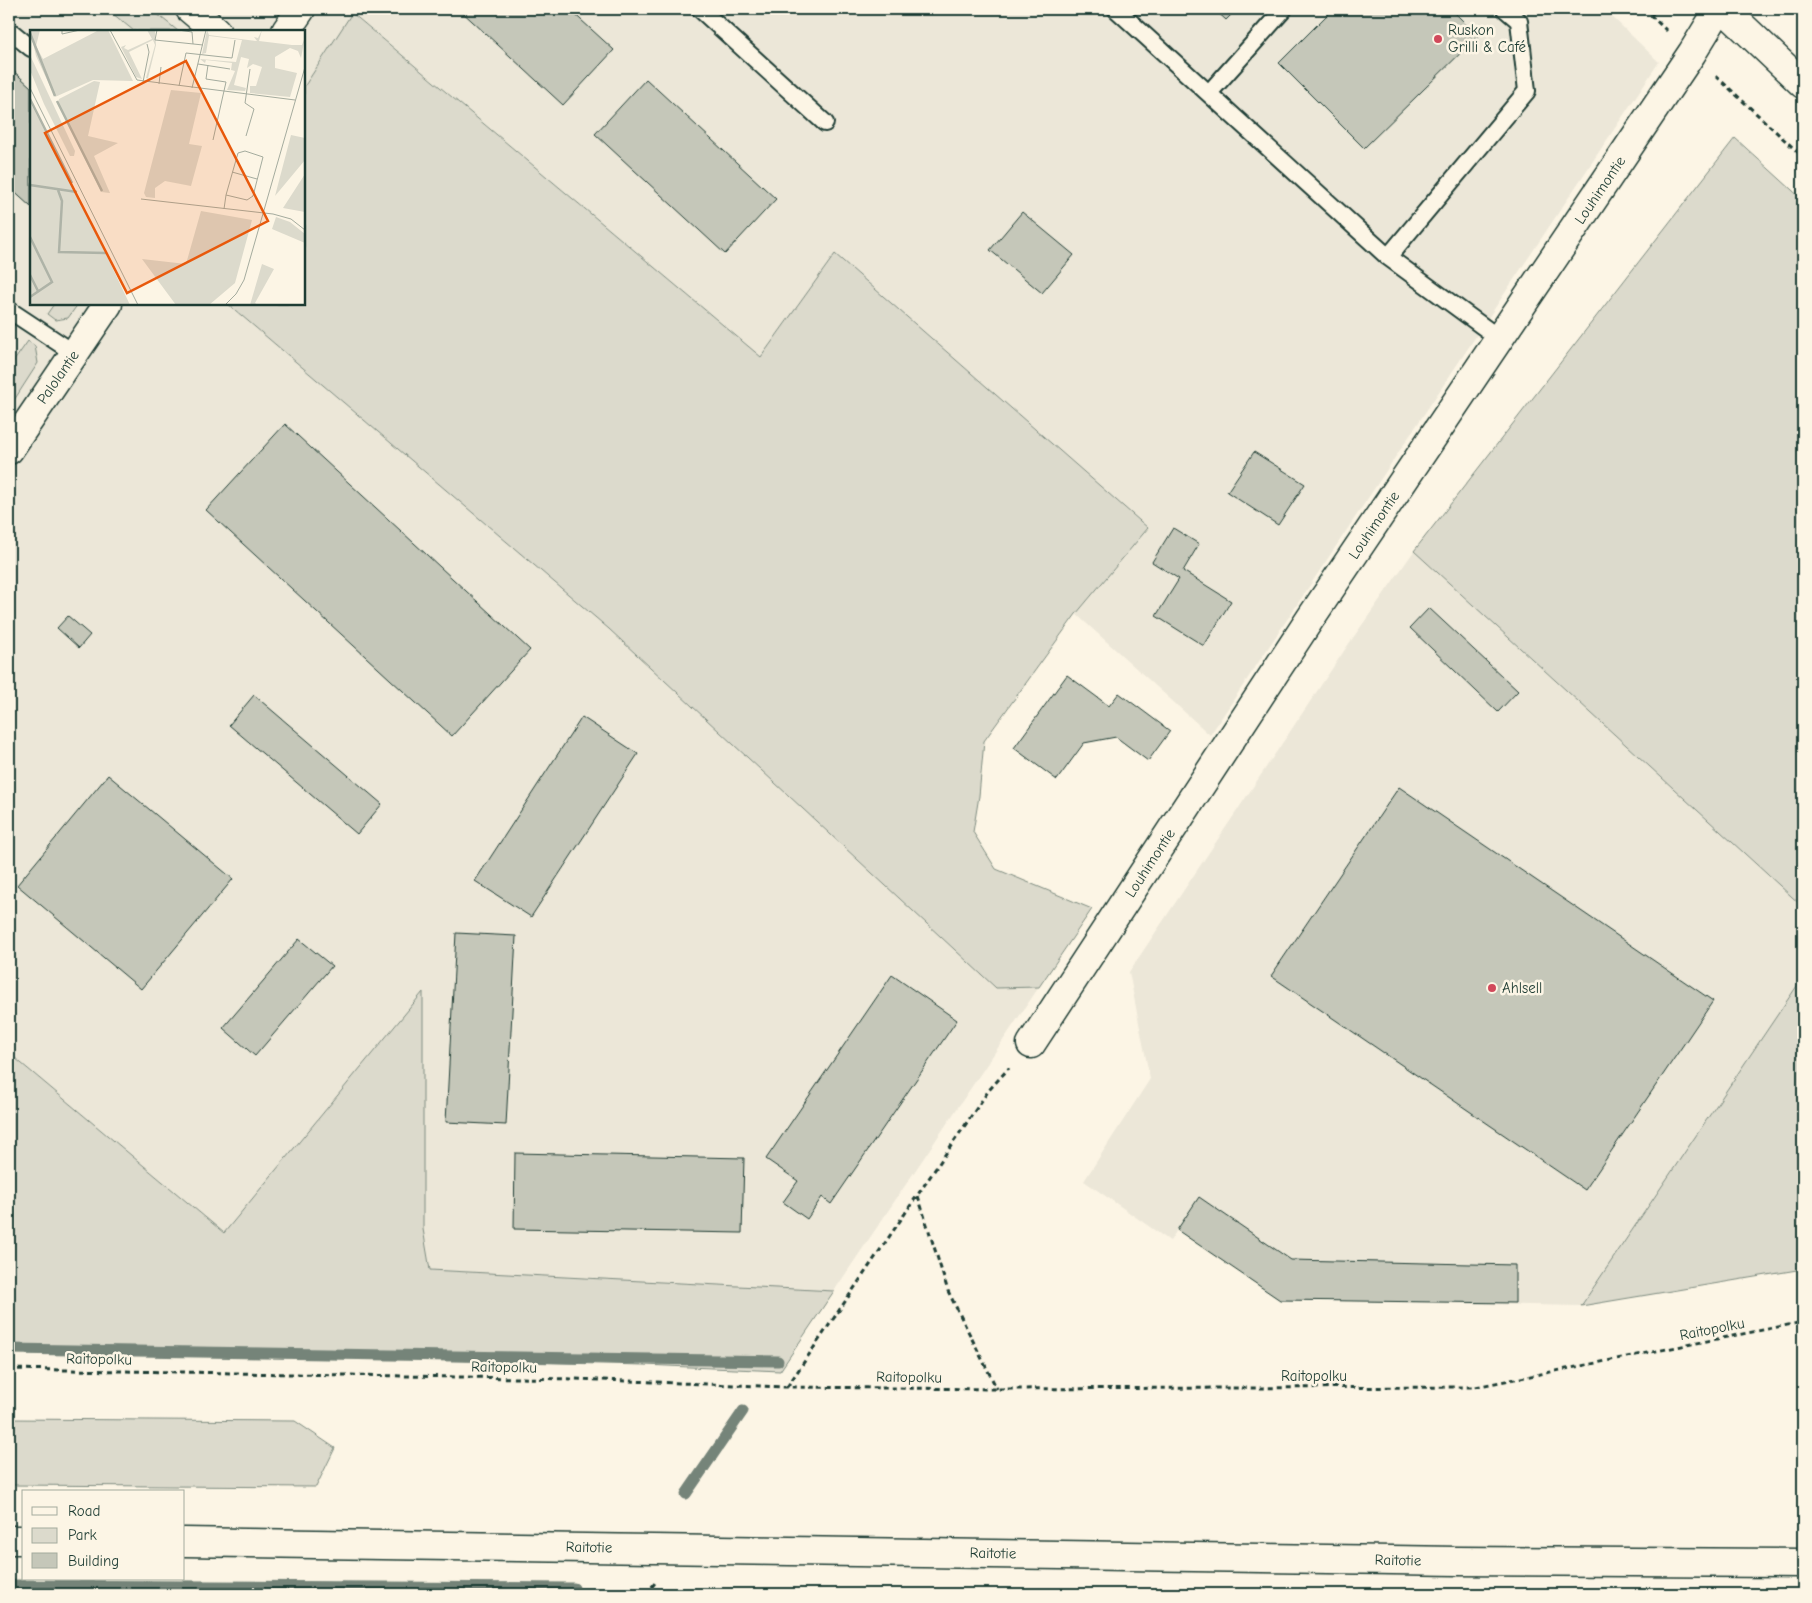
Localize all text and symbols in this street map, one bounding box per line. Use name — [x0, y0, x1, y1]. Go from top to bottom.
place label: Ruskon Grilli & Café — [1448, 21, 1526, 56]
inset map — [30, 30, 305, 305]
marker: Ruskon Grilli & Café — [1432, 33, 1444, 45]
street label: Louhimontie — [1571, 152, 1630, 227]
street label: Palolantie — [33, 346, 83, 407]
street label: Louhimontie — [1345, 487, 1404, 562]
street label: Louhimontie — [1121, 825, 1179, 901]
place label: Ahlsell — [1502, 979, 1542, 997]
marker: Ahlsell — [1486, 982, 1498, 994]
street label: Raitopolku — [1678, 1314, 1746, 1344]
street label: Raitopolku — [66, 1349, 132, 1369]
street label: Raitopolku — [471, 1357, 537, 1377]
street label: Raitopolku — [876, 1367, 942, 1387]
street label: Raitopolku — [1281, 1367, 1347, 1385]
legend — [22, 1490, 185, 1580]
text: Road — [68, 1502, 100, 1520]
text: Park — [68, 1526, 97, 1544]
street label: Raitotie — [565, 1538, 613, 1556]
street label: Raitotie — [969, 1544, 1017, 1562]
street label: Raitotie — [1374, 1551, 1422, 1569]
text: Building — [68, 1552, 119, 1570]

